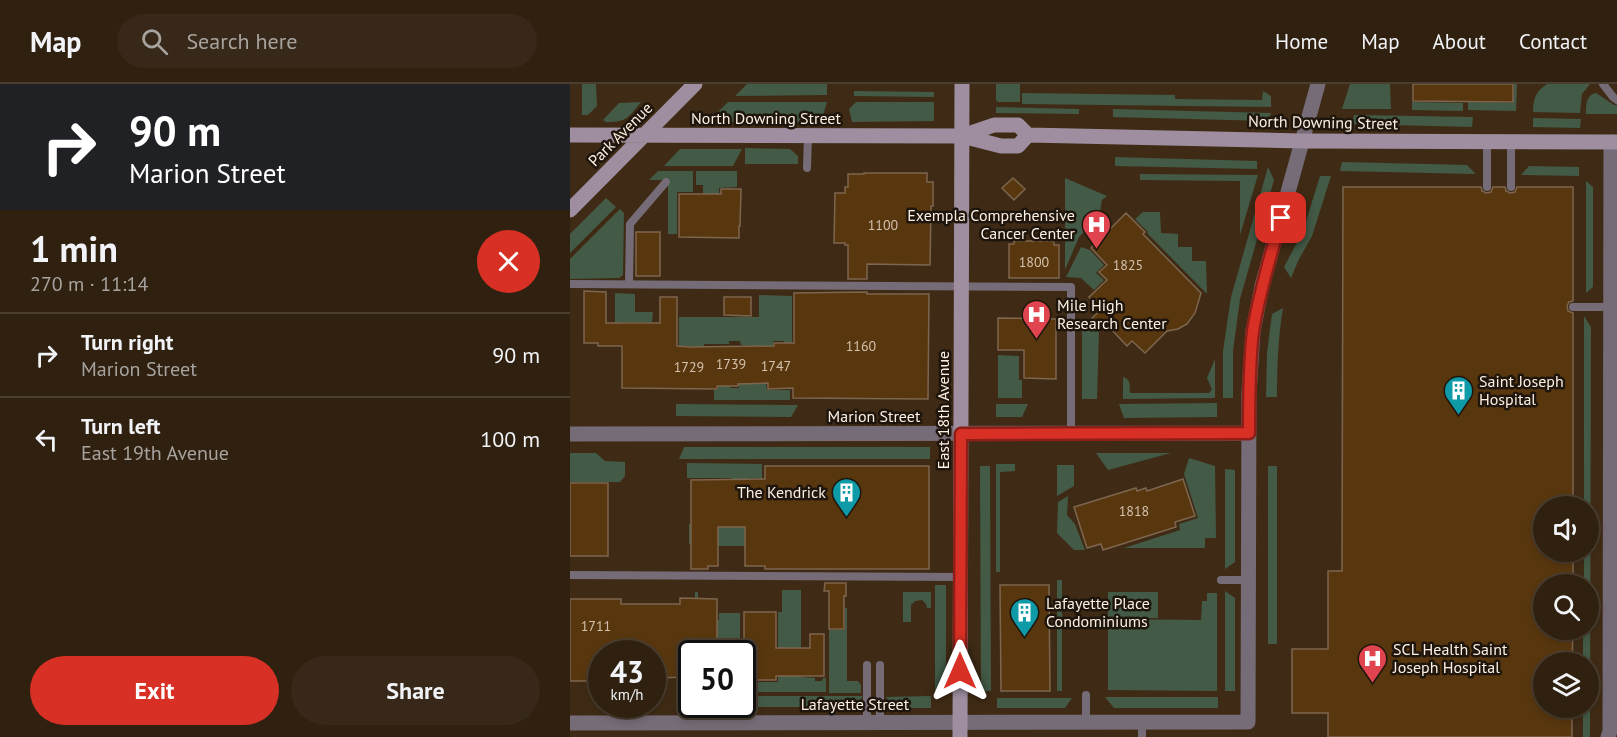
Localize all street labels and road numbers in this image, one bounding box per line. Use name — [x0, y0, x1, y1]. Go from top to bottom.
street label: Park Avenue — [584, 98, 656, 170]
street label: North Downing Street — [691, 108, 842, 128]
street label: North Downing Street — [1248, 111, 1399, 133]
street label: East 18th Avenue — [933, 351, 953, 469]
street label: Marion Street — [828, 406, 921, 426]
street label: Lafayette Street — [801, 694, 910, 714]

